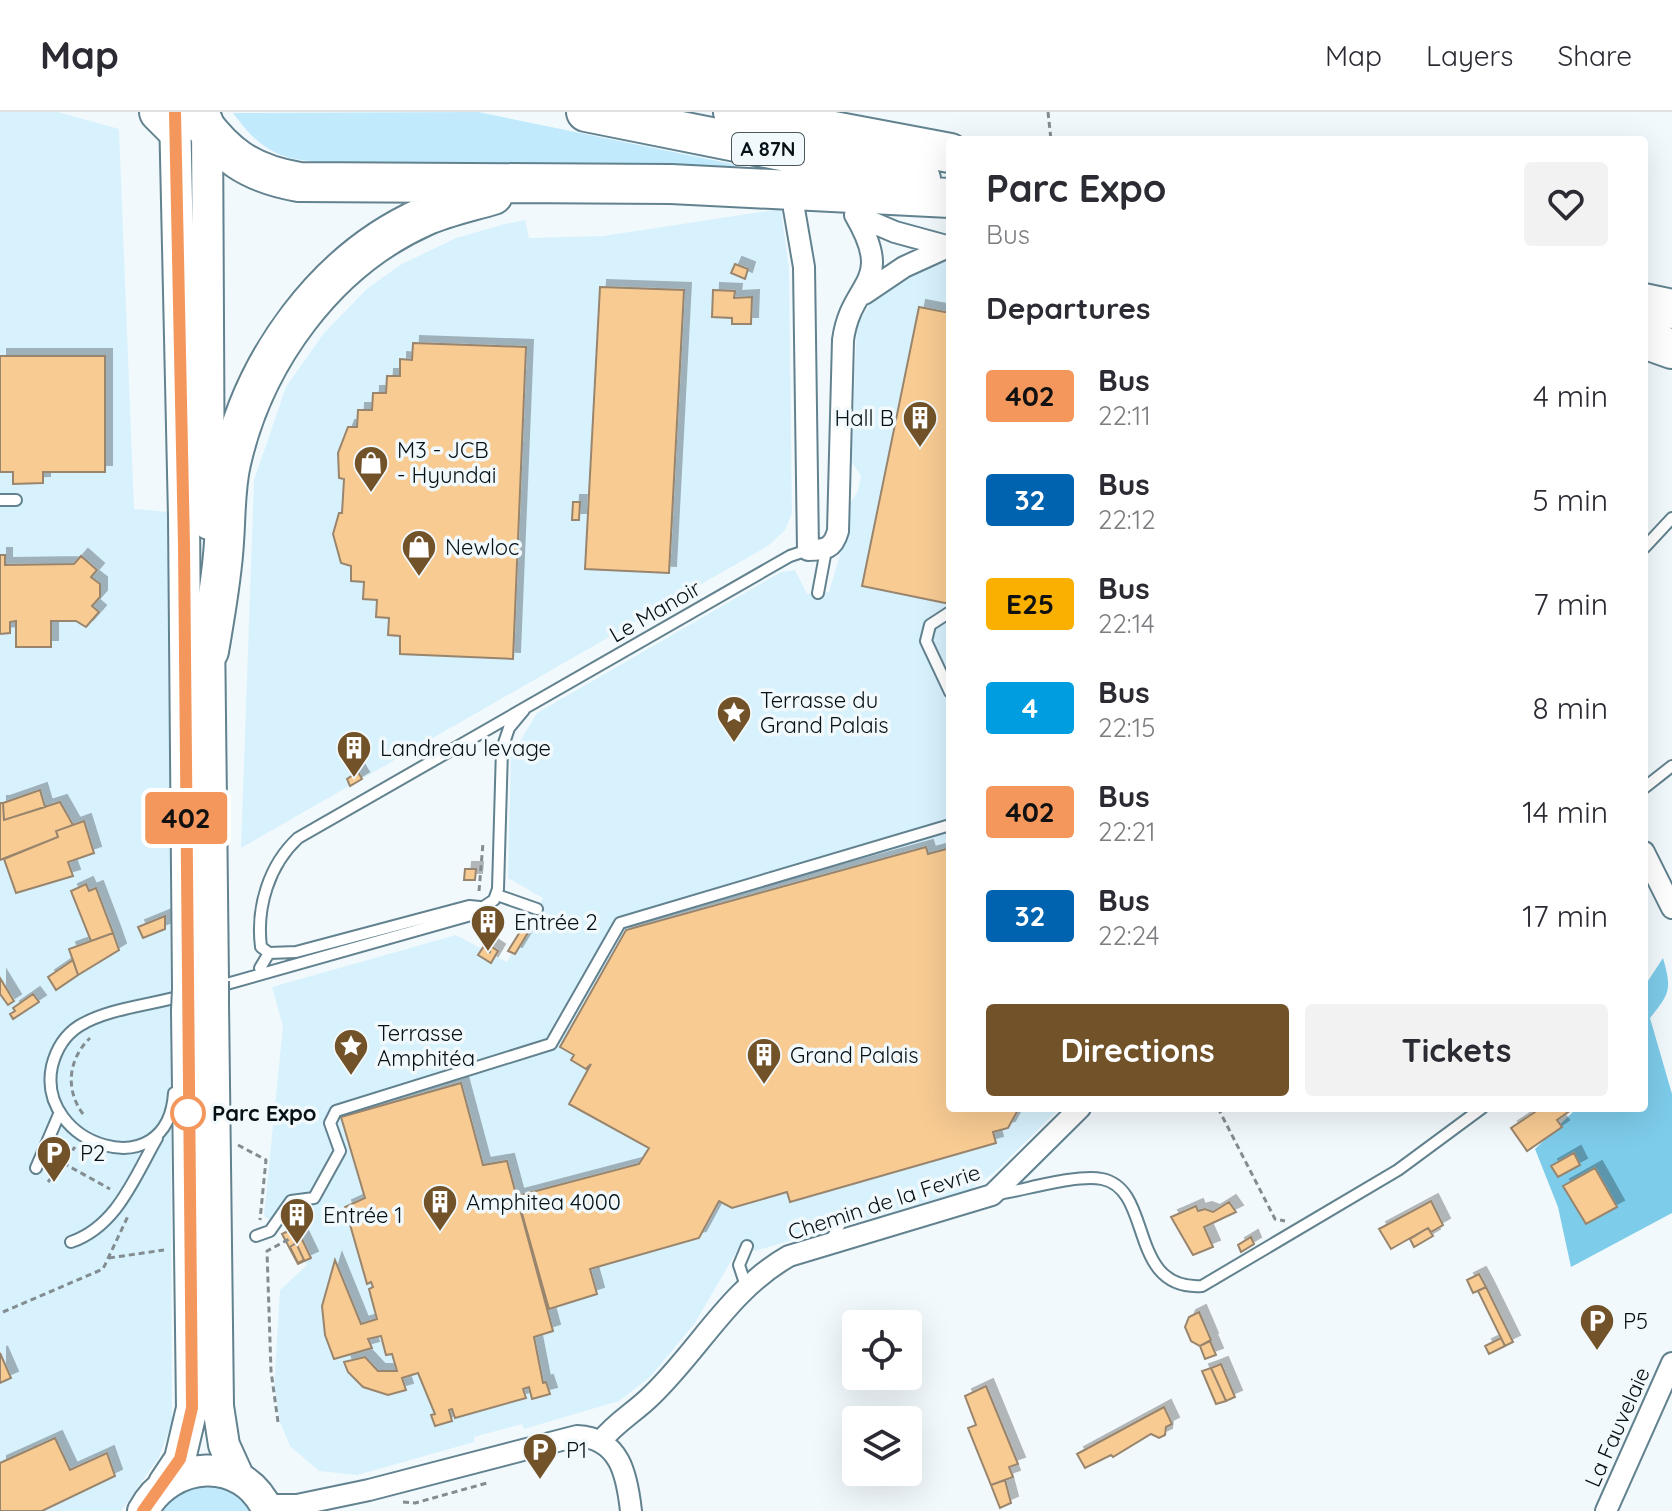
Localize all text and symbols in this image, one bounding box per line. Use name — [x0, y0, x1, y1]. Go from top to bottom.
text: Map — [40, 31, 119, 79]
text: Map — [1325, 38, 1382, 73]
text: Layers — [1426, 38, 1513, 73]
text: Share — [1557, 38, 1632, 73]
road number: A 87N — [732, 133, 804, 165]
button: heart — [1524, 162, 1608, 246]
text: Parc Expo — [986, 164, 1166, 212]
text: Bus — [986, 218, 1030, 251]
text: Departures — [986, 289, 1151, 327]
text: Bus — [1098, 361, 1150, 399]
text: 4 min — [1533, 377, 1608, 415]
text: 402 — [1005, 378, 1055, 413]
building icon: Hall B — [901, 399, 939, 449]
text: 22:11 — [1098, 399, 1151, 432]
place label: Hall B — [834, 404, 894, 432]
place label: M3 - JCB - Hyundai — [397, 436, 497, 489]
shop icon: M3 - JCB - Hyundai — [352, 444, 390, 494]
text: Bus — [1098, 465, 1150, 503]
text: 5 min — [1532, 481, 1608, 519]
text: 32 — [1015, 482, 1045, 517]
text: 22:12 — [1098, 503, 1156, 536]
shop icon: Newloc — [400, 528, 438, 578]
place label: Newloc — [445, 533, 520, 561]
text: Bus — [1098, 569, 1150, 607]
street label: Le Manoir — [604, 573, 706, 648]
text: 7 min — [1533, 585, 1608, 623]
text: E25 — [1006, 586, 1054, 621]
text: 22:14 — [1098, 607, 1155, 640]
text: Bus — [1098, 673, 1150, 711]
place label: Terrasse du Grand Palais — [760, 686, 889, 739]
text: 8 min — [1532, 689, 1608, 727]
text: 4 — [1022, 690, 1038, 725]
place icon: Terrasse du Grand Palais — [715, 694, 753, 744]
text: 22:15 — [1098, 711, 1155, 744]
building icon: Landreau levage — [335, 729, 373, 779]
place label: Landreau levage — [380, 734, 551, 762]
text: Bus — [1098, 777, 1150, 815]
line badge: 402 — [140, 792, 232, 844]
text: 14 min — [1522, 793, 1608, 831]
text: 402 — [1005, 794, 1055, 829]
text: 402 — [161, 800, 211, 835]
text: 22:21 — [1098, 815, 1156, 848]
text: Bus — [1098, 881, 1150, 919]
text: 17 min — [1522, 897, 1608, 935]
text: 32 — [1015, 898, 1045, 933]
building icon: Entrée 2 — [469, 903, 507, 953]
place label: Entrée 2 — [514, 908, 598, 936]
text: 22:24 — [1098, 919, 1159, 952]
button: Directions — [986, 1004, 1289, 1096]
button: Tickets — [1305, 1004, 1608, 1096]
place label: Terrasse Amphitéa — [377, 1019, 475, 1072]
place icon: Terrasse Amphitéa — [332, 1027, 370, 1077]
building icon: Grand Palais — [745, 1036, 783, 1086]
place label: Grand Palais — [790, 1041, 919, 1069]
marker: Parc Expo — [171, 1096, 205, 1130]
place label: Parc Expo — [212, 1099, 316, 1127]
parking icon: P2 — [35, 1134, 73, 1184]
place label: P2 — [80, 1139, 105, 1167]
street label: Chemin de la Fevrie — [784, 1158, 984, 1246]
building icon: Amphitea 4000 — [421, 1183, 459, 1233]
place label: Amphitea 4000 — [466, 1188, 621, 1216]
building icon: Entrée 1 — [278, 1196, 316, 1246]
place label: Entrée 1 — [323, 1201, 403, 1229]
parking icon: P5 — [1578, 1302, 1616, 1352]
place label: P5 — [1623, 1307, 1648, 1335]
map controls — [842, 1310, 922, 1486]
button: locate — [842, 1310, 922, 1390]
street label: La Fauvelaie — [1578, 1363, 1656, 1491]
button: layers — [842, 1406, 922, 1486]
parking icon: P1 — [521, 1431, 559, 1481]
place label: P1 — [566, 1436, 587, 1464]

